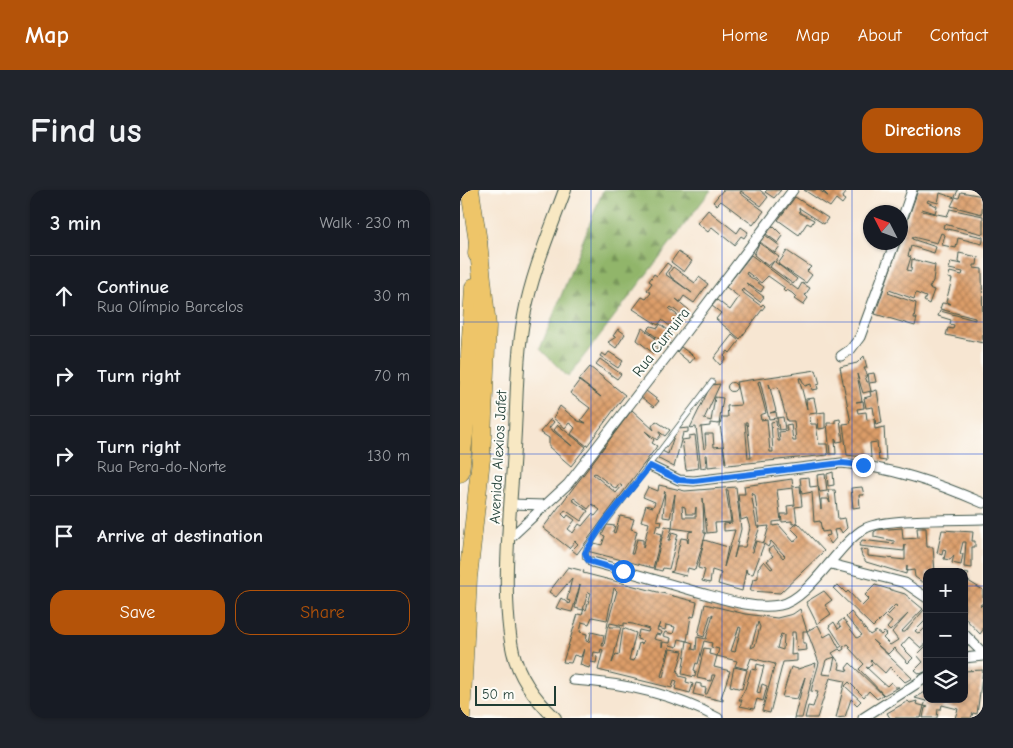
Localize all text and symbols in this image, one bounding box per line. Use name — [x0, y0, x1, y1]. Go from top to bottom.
text: Map — [25, 21, 69, 49]
text: Home — [721, 25, 768, 46]
text: Map — [796, 25, 830, 46]
text: About — [858, 25, 902, 46]
text: Contact — [930, 25, 988, 46]
button: Directions — [862, 108, 983, 153]
text: Find us — [30, 110, 142, 151]
north arrow — [863, 205, 908, 250]
text: 3 min — [50, 211, 101, 235]
text: Walk · 230 m — [319, 214, 410, 232]
text: Continue — [97, 276, 169, 298]
icon: ahead — [50, 282, 78, 310]
text: 30 m — [374, 287, 410, 305]
text: Rua Olímpio Barcelos — [97, 298, 243, 316]
street label: Rua Curruira — [628, 304, 694, 380]
icon: right — [50, 362, 78, 390]
text: Turn right — [97, 365, 181, 387]
text: 70 m — [374, 367, 410, 385]
street label: Avenida Alexios Jafet — [486, 389, 511, 524]
text: Turn right — [97, 436, 181, 458]
icon: right — [50, 442, 78, 470]
text: 130 m — [367, 447, 410, 465]
route end — [852, 454, 875, 477]
text: Rua Pera-do-Norte — [97, 458, 226, 476]
icon: arrive — [50, 522, 78, 550]
text: Arrive at destination — [97, 525, 263, 547]
route start — [612, 560, 635, 583]
map controls — [923, 568, 968, 703]
button: + — [923, 568, 968, 613]
button: Save — [50, 590, 225, 635]
button: Share — [235, 590, 410, 635]
button: − — [923, 613, 968, 658]
button: layers — [923, 658, 968, 703]
scale bar — [475, 683, 556, 706]
text: 50 m — [482, 686, 514, 703]

